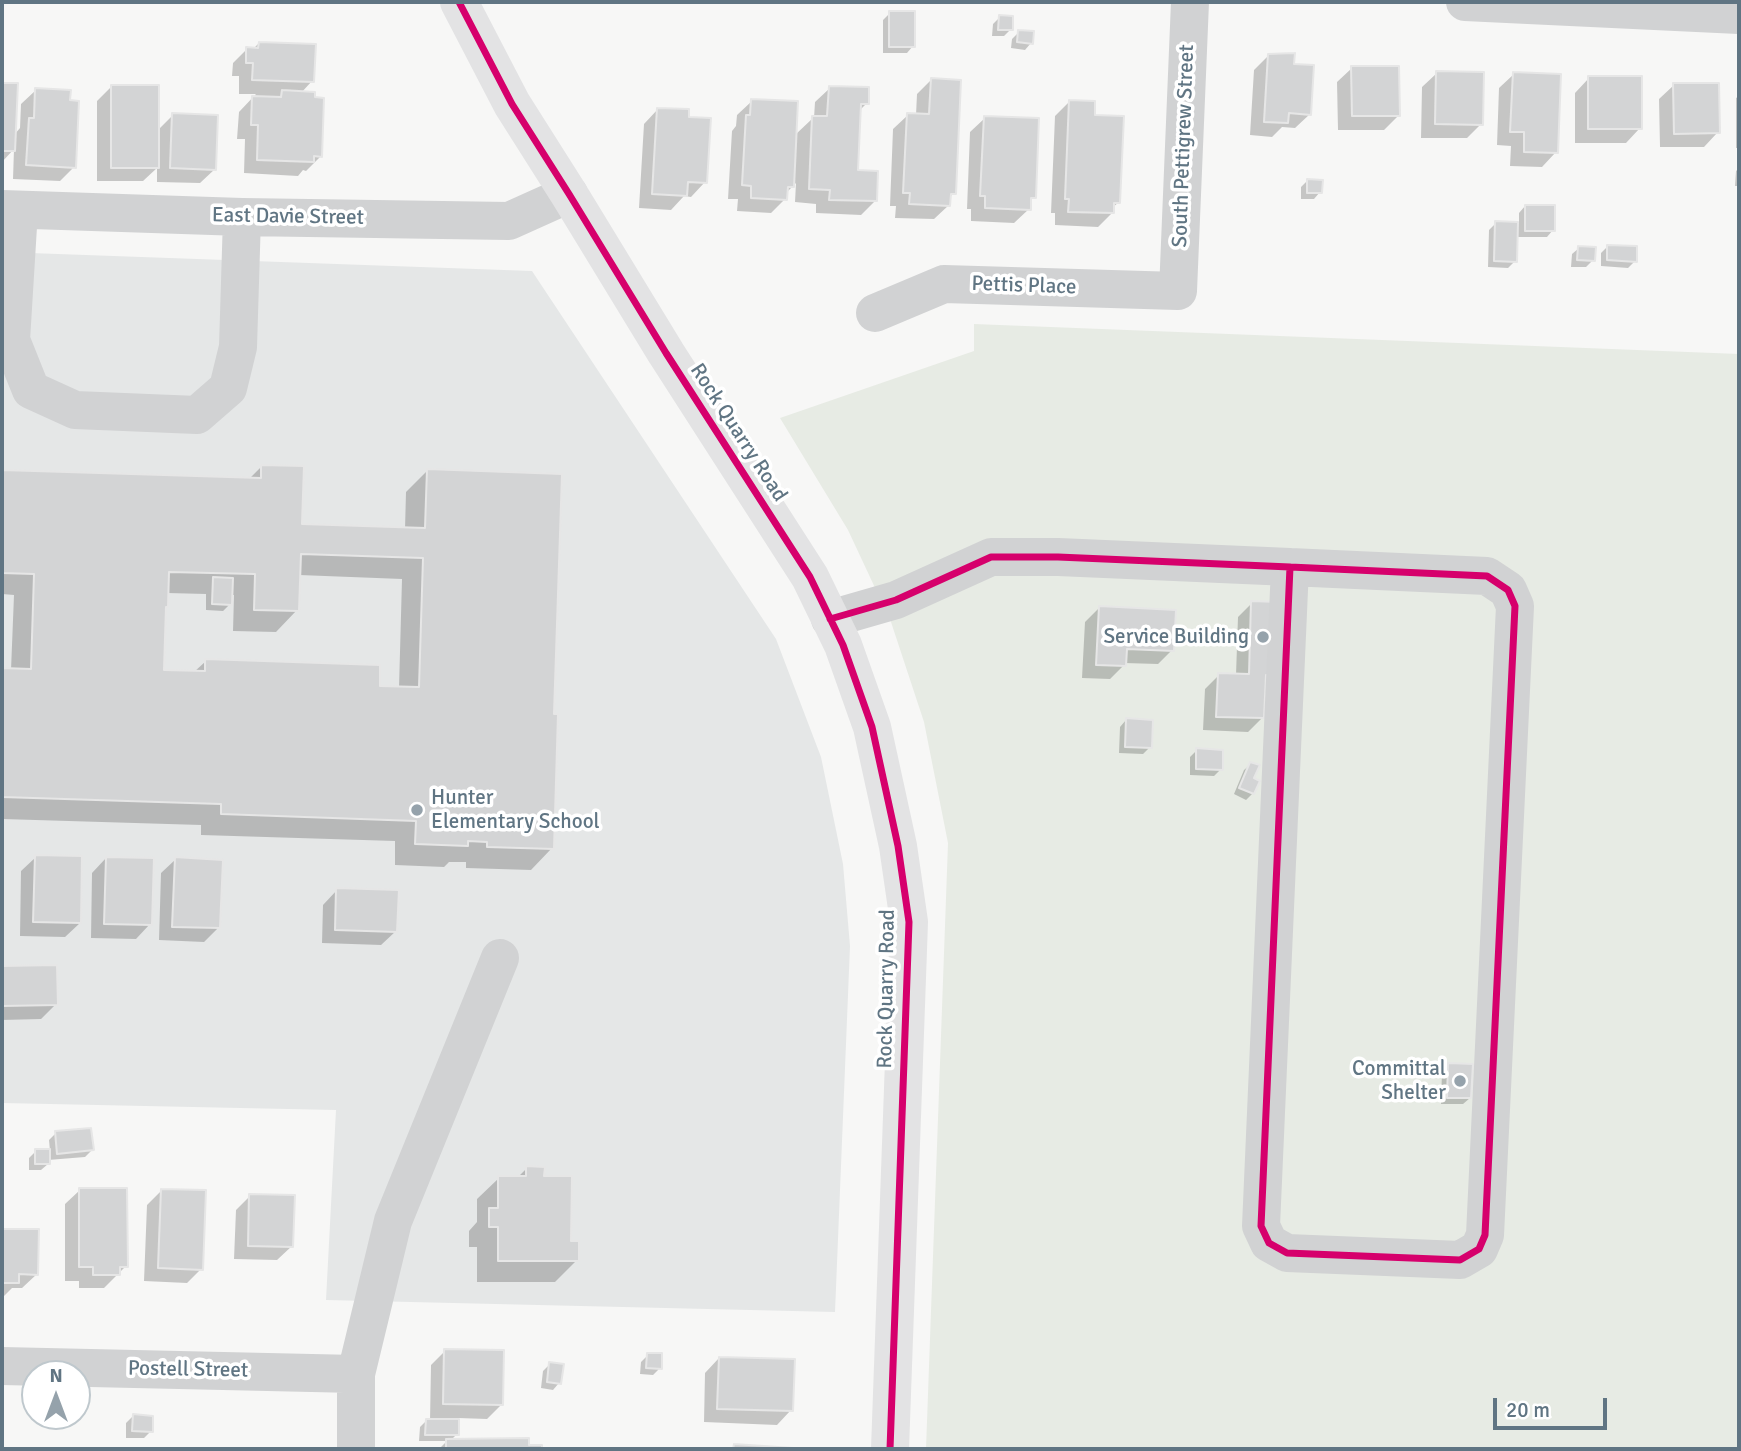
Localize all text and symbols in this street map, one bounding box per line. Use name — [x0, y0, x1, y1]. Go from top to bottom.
street label: South Pettigrew Street — [1168, 44, 1200, 248]
street label: East Davie Street — [212, 203, 364, 231]
street label: Pettis Place — [971, 272, 1077, 300]
street label: Rock Quarry Road — [684, 359, 792, 507]
place label: Service Building — [1103, 624, 1249, 650]
marker: Service Building — [1255, 629, 1271, 645]
place label: Hunter Elementary School — [431, 785, 600, 835]
marker: Hunter Elementary School — [409, 802, 425, 818]
street label: Rock Quarry Road — [873, 909, 901, 1069]
place label: Committal Shelter — [1352, 1056, 1446, 1106]
marker: Committal Shelter — [1452, 1073, 1468, 1089]
street label: Postell Street — [128, 1356, 248, 1384]
north arrow — [21, 1360, 91, 1430]
text: N — [49, 1364, 63, 1388]
scale bar — [1496, 1384, 1610, 1428]
text: 20 m — [1506, 1397, 1550, 1423]

